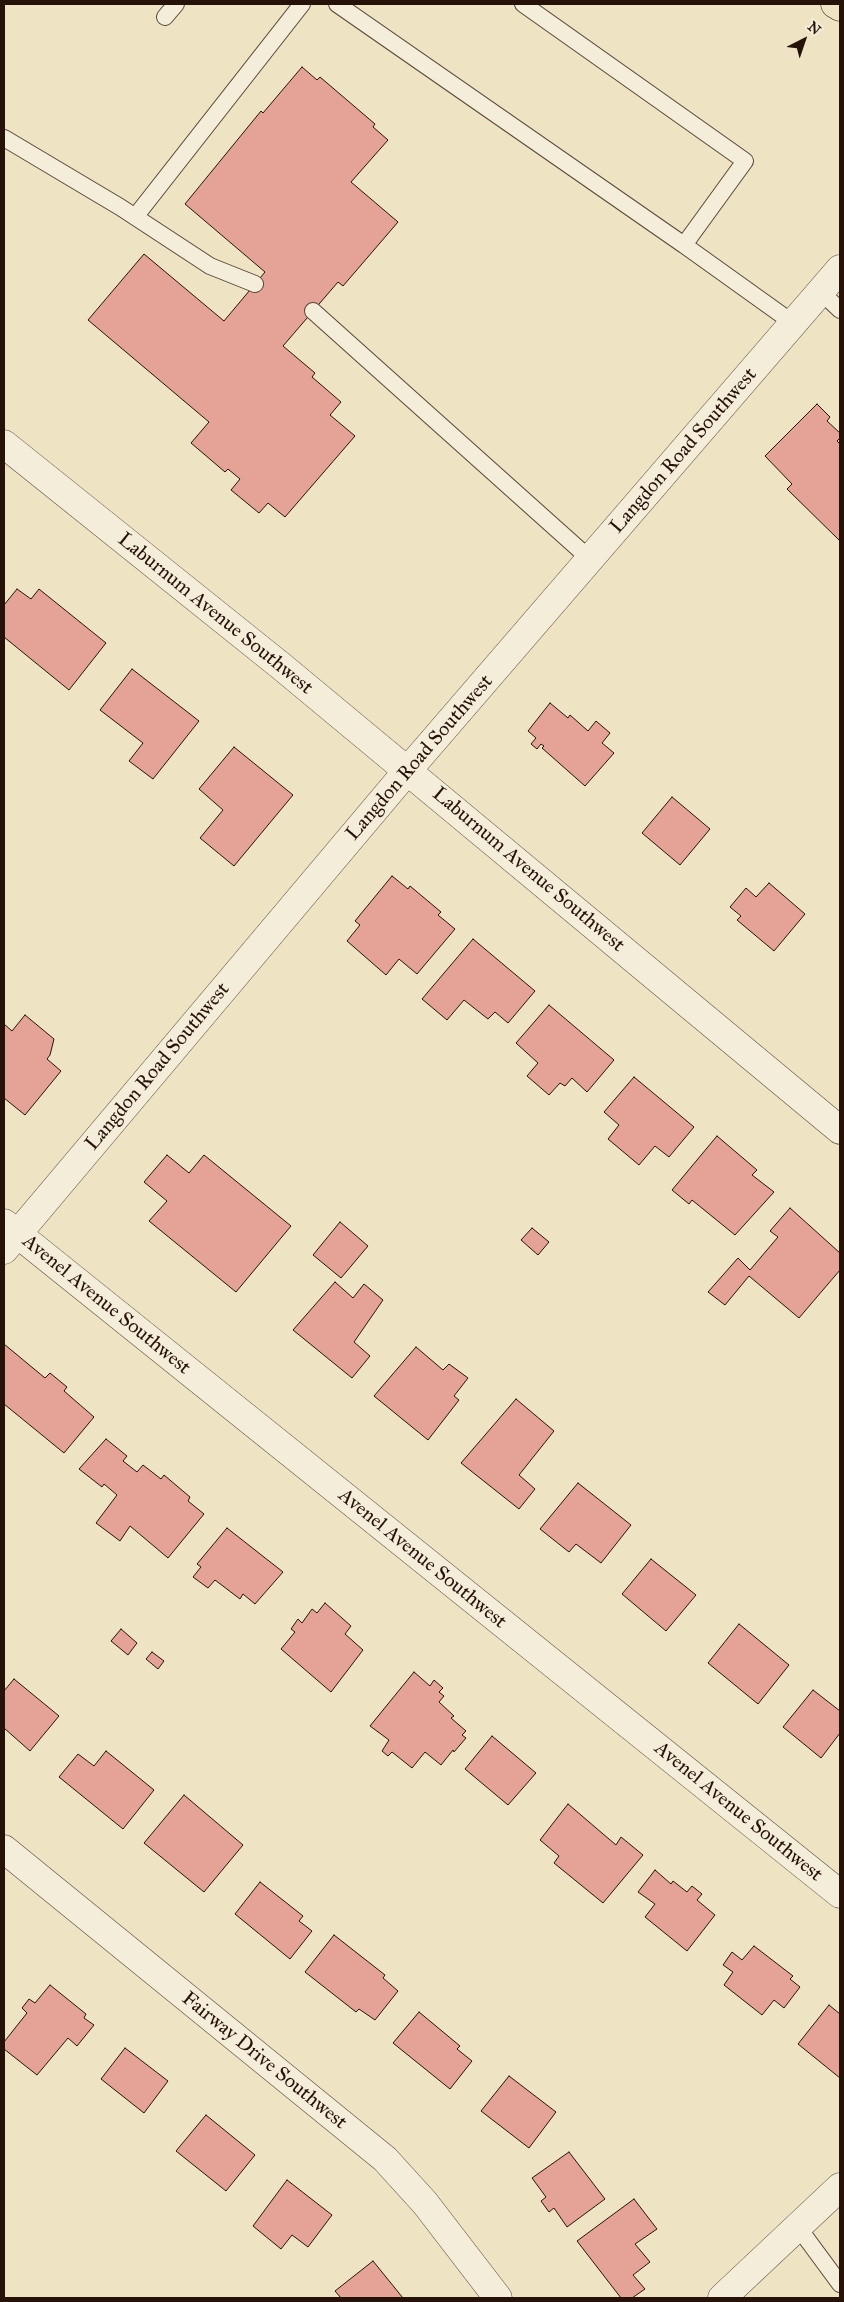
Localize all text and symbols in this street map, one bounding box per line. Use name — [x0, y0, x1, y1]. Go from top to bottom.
north arrow — [779, 15, 829, 65]
text: N — [804, 18, 824, 39]
street label: Langdon Road Southwest — [605, 363, 763, 539]
street label: Laburnum Avenue Southwest — [113, 528, 317, 700]
street label: Langdon Road Southwest — [341, 670, 499, 846]
street label: Laburnum Avenue Southwest — [427, 782, 629, 958]
street label: Langdon Road Southwest — [81, 978, 235, 1156]
street label: Avenel Avenue Southwest — [17, 1230, 195, 1380]
street label: Avenel Avenue Southwest — [333, 1484, 511, 1634]
street label: Avenel Avenue Southwest — [649, 1737, 827, 1887]
street label: Fairway Drive Southwest — [177, 1987, 351, 2135]

